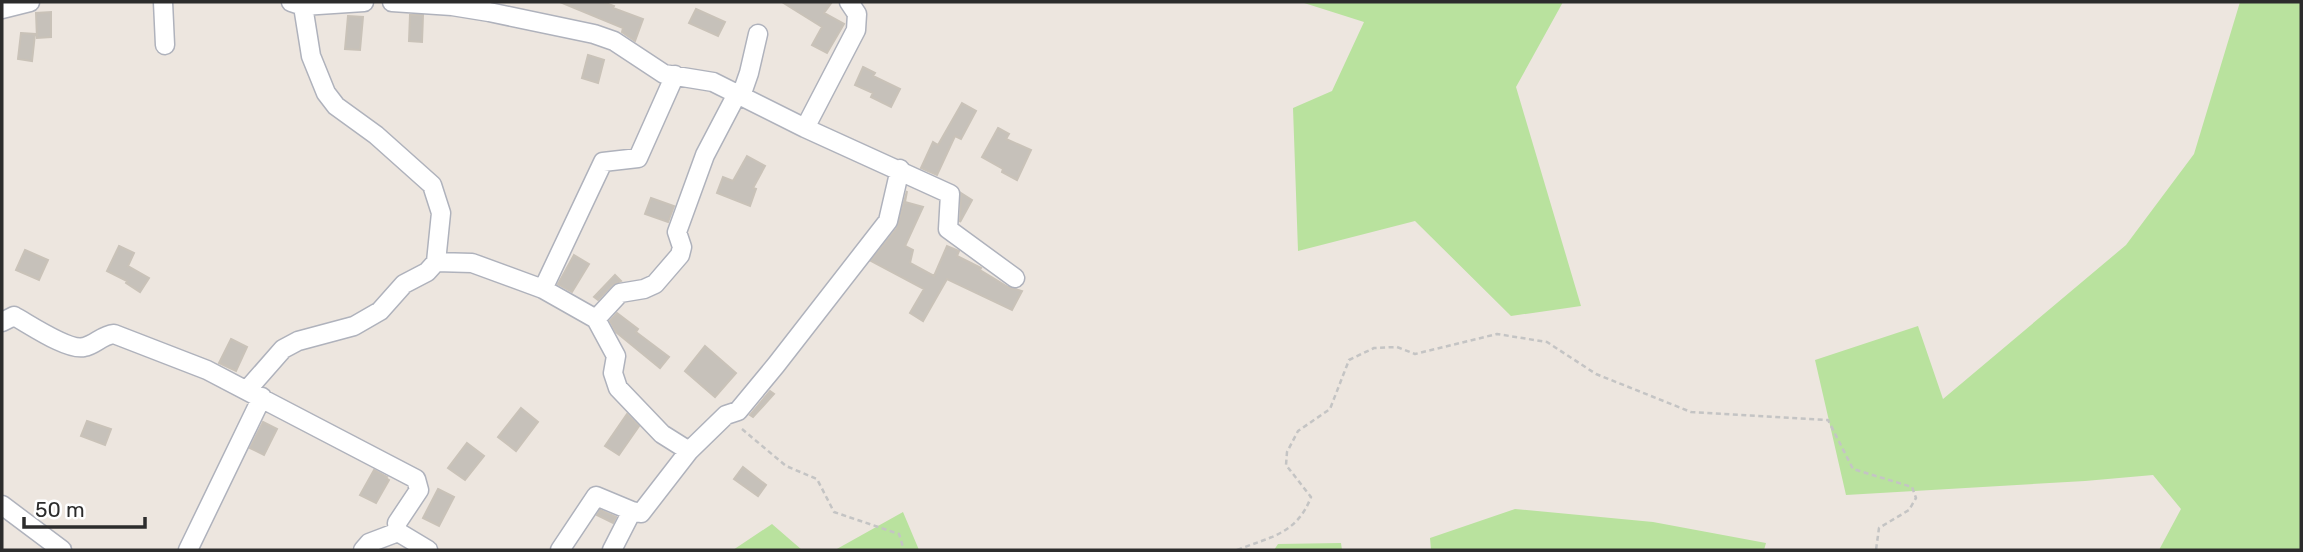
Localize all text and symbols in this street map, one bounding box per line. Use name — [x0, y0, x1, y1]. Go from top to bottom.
scale bar — [24, 486, 145, 530]
text: 50 m — [35, 497, 85, 522]

